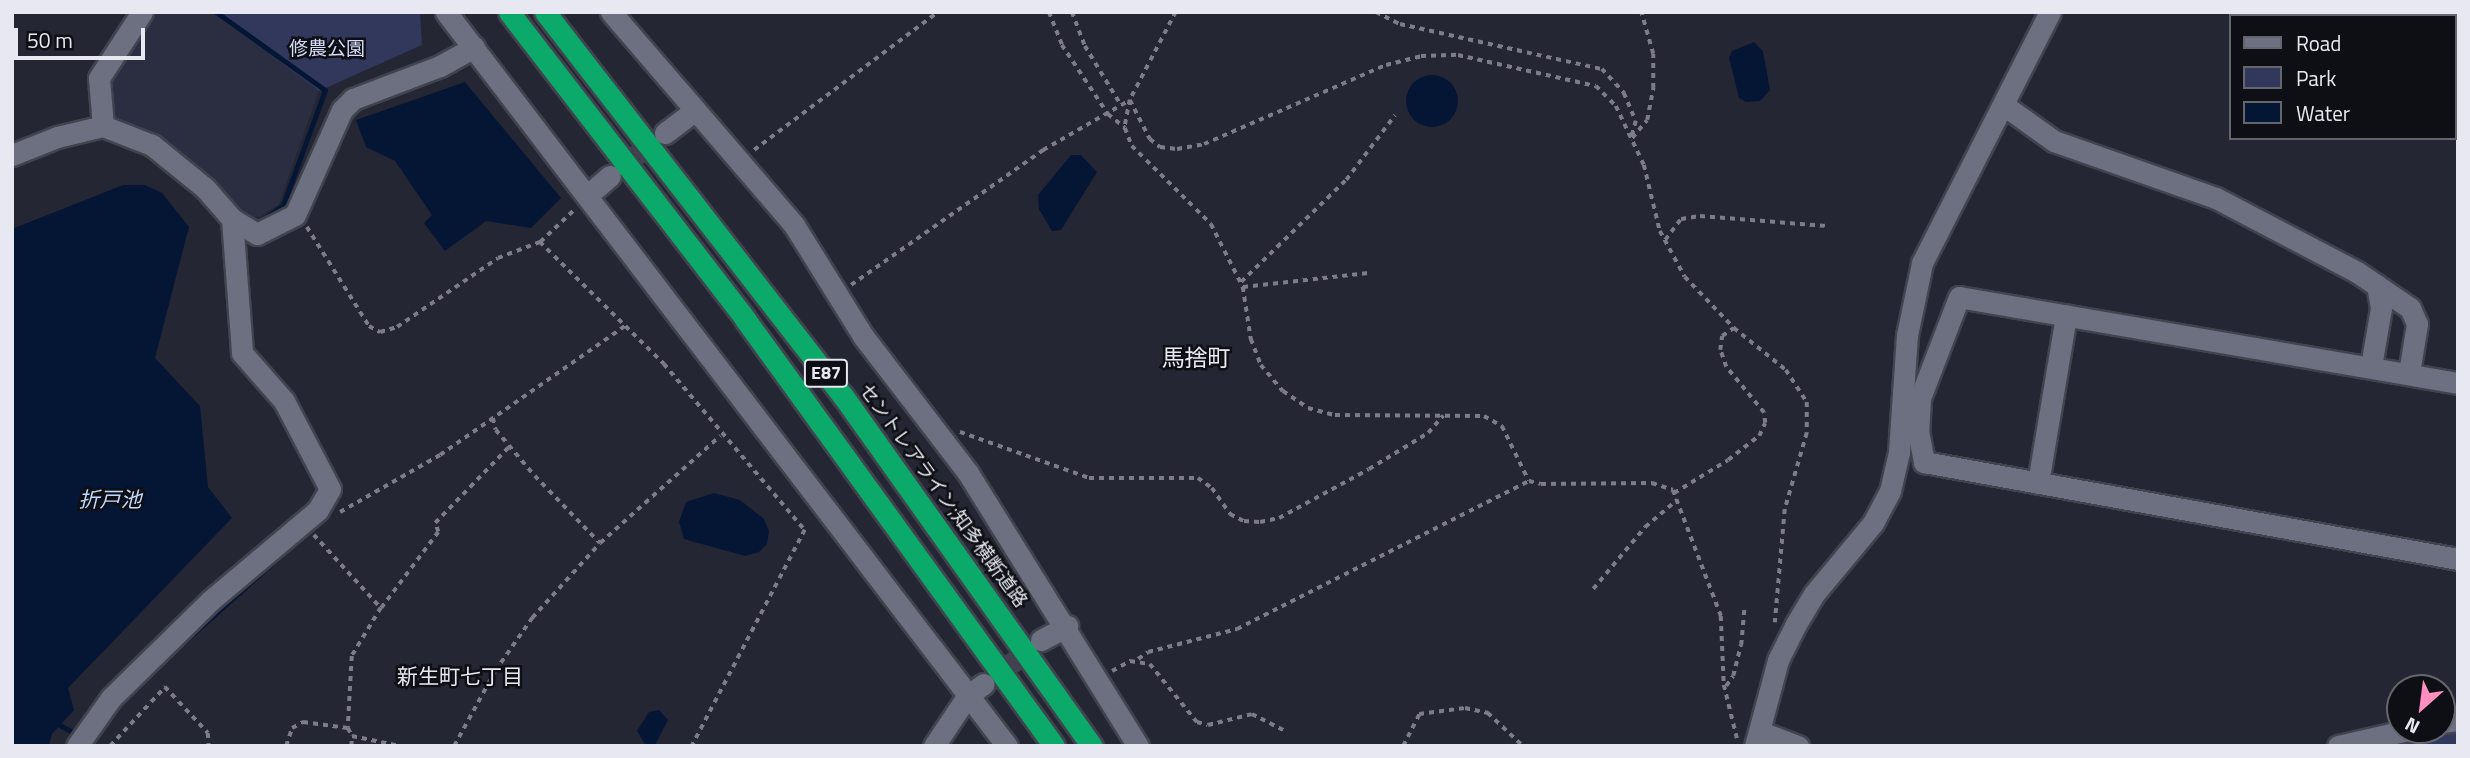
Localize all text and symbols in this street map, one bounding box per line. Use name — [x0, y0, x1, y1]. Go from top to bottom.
scale bar — [18, 14, 149, 58]
legend — [2228, 14, 2456, 140]
text: 50 m — [27, 24, 73, 56]
text: Road — [2296, 27, 2341, 59]
park label: 修農公園 — [289, 37, 365, 59]
text: Park — [2296, 62, 2336, 94]
text: Water — [2296, 97, 2350, 129]
district label: 馬捨町 — [1162, 344, 1230, 372]
road number: E87 — [803, 358, 849, 388]
street label: セントレアライン;知多横断道路 — [855, 379, 1033, 611]
water label: 折戸池 — [79, 486, 141, 512]
district label: 新生町七丁目 — [397, 663, 523, 689]
north arrow — [2386, 674, 2456, 744]
text: N — [2399, 710, 2424, 742]

